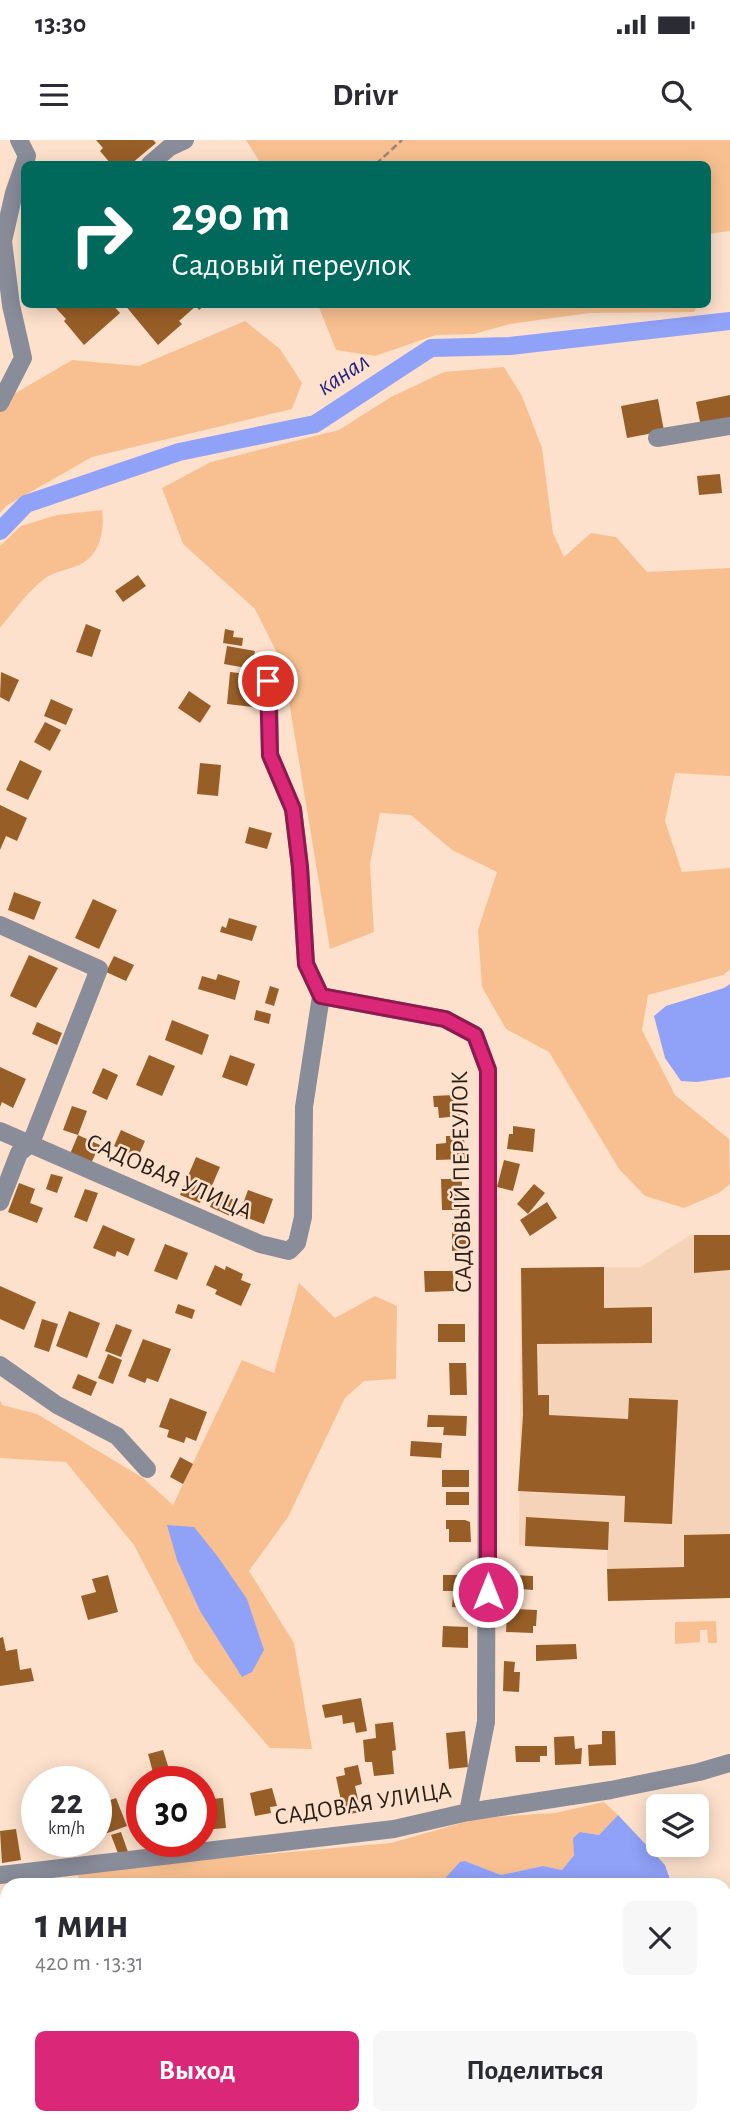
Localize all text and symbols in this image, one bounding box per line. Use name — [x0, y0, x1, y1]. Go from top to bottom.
text: 13:30 — [35, 11, 86, 37]
icon: menu — [35, 76, 73, 114]
icon: search — [657, 76, 695, 114]
text: Drivr — [332, 79, 398, 111]
icon: right — [56, 189, 147, 280]
text: 290 m — [171, 191, 290, 240]
text: Садовый переулок — [171, 249, 411, 281]
water label: канал — [313, 348, 373, 400]
pin — [238, 651, 298, 711]
icon: arrive — [249, 662, 287, 700]
street label: САДОВЫЙ ПЕРЕУЛОК — [448, 1071, 476, 1293]
street label: САДОВАЯ УЛИЦА — [82, 1130, 256, 1224]
position arrow — [451, 1555, 525, 1629]
speed limit sign: 30 — [126, 1766, 217, 1857]
street label: САДОВАЯ УЛИЦА — [273, 1778, 453, 1830]
text: 22 — [50, 1785, 83, 1820]
map controls — [646, 1794, 709, 1857]
button: layers — [646, 1794, 709, 1857]
text: km/h — [48, 1820, 85, 1838]
button: close — [623, 1901, 697, 1975]
text: 1 мин — [35, 1903, 129, 1945]
text: 420 m · 13:31 — [35, 1952, 144, 1975]
button: Выход — [35, 2031, 359, 2111]
button: Поделиться — [373, 2031, 697, 2111]

